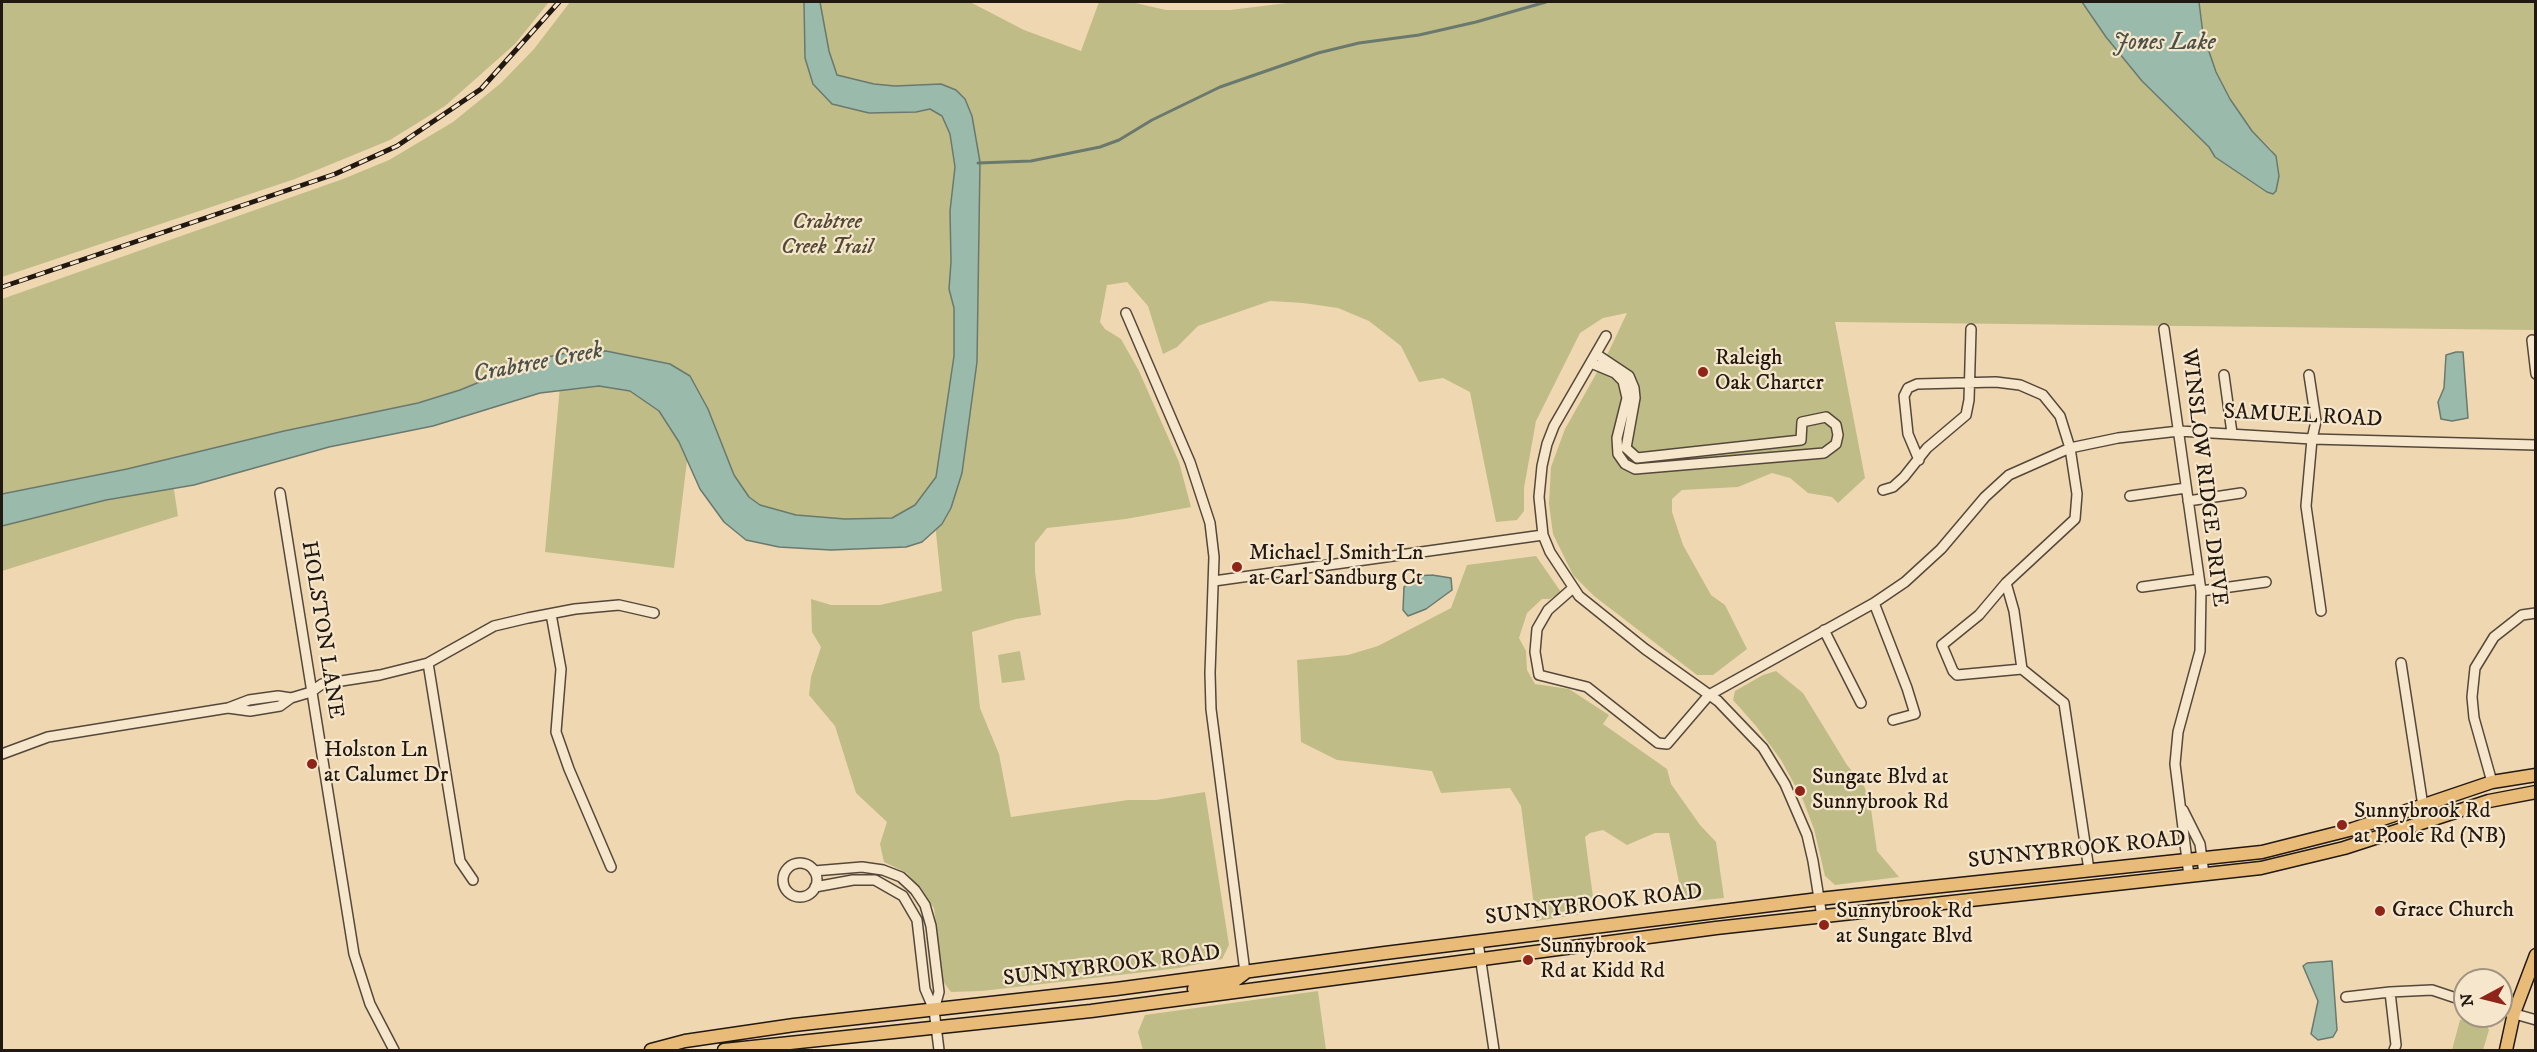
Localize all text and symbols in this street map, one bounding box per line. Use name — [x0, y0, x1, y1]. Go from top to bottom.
water label: Jones Lake — [2112, 30, 2216, 58]
park label: Crabtree Creek Trail — [781, 210, 873, 262]
water label: Crabtree Creek — [471, 337, 605, 391]
place label: Raleigh Oak Charter — [1715, 346, 1824, 398]
street label: WINSLOW RIDGE DRIVE — [2174, 347, 2232, 609]
marker: Raleigh Oak Charter — [1696, 365, 1710, 379]
street label: SAMUEL ROAD — [2223, 400, 2383, 434]
street label: HOLSTON LANE — [294, 539, 348, 721]
place label: Michael J Smith Ln at Carl Sandburg Ct — [1249, 541, 1423, 592]
marker: Michael J Smith Ln at Carl Sandburg Ct — [1230, 560, 1244, 574]
place label: Holston Ln at Calumet Dr — [324, 738, 448, 790]
marker: Holston Ln at Calumet Dr — [305, 757, 319, 771]
place label: Sungate Blvd at Sunnybrook Rd — [1812, 765, 1948, 816]
marker: Sungate Blvd at Sunnybrook Rd — [1793, 784, 1807, 798]
place label: Sunnybrook Rd at Poole Rd (NB) — [2354, 799, 2506, 850]
marker: Sunnybrook Rd at Poole Rd (NB) — [2335, 818, 2349, 832]
street label: SUNNYBROOK ROAD — [1967, 826, 2187, 876]
street label: SUNNYBROOK ROAD — [1484, 880, 1704, 932]
place label: Grace Church — [2392, 898, 2514, 924]
place label: Sunnybrook Rd at Sungate Blvd — [1836, 899, 1972, 950]
marker: Grace Church — [2373, 904, 2387, 918]
marker: Sunnybrook Rd at Sungate Blvd — [1817, 918, 1831, 932]
place label: Sunnybrook Rd at Kidd Rd — [1540, 934, 1665, 986]
street label: SUNNYBROOK ROAD — [1002, 941, 1222, 993]
marker: Sunnybrook Rd at Kidd Rd — [1521, 953, 1535, 967]
north arrow — [2453, 968, 2513, 1028]
text: N — [2456, 992, 2478, 1008]

